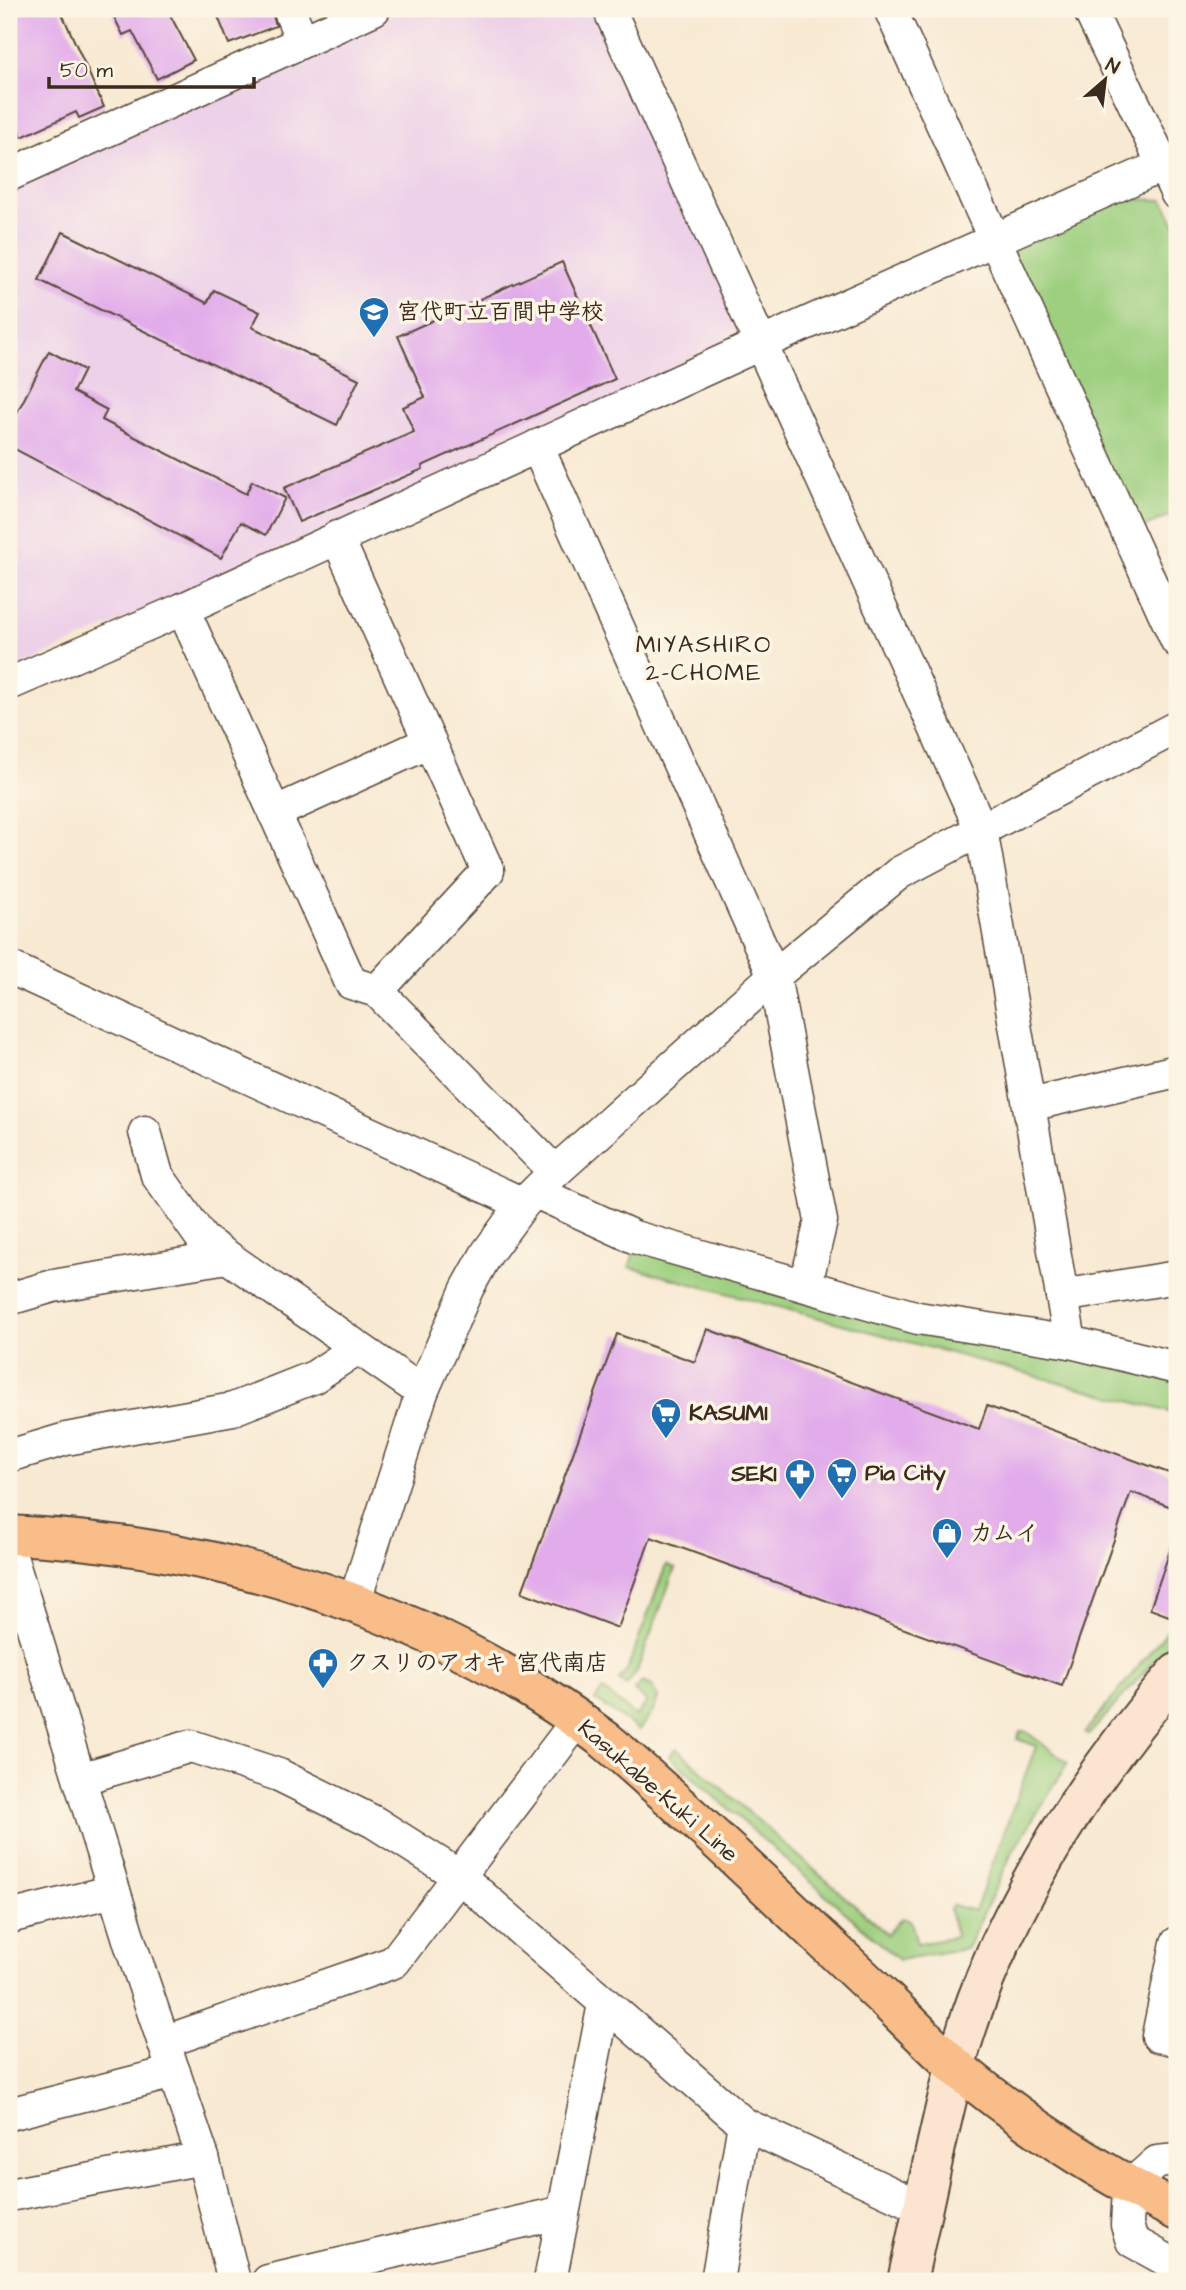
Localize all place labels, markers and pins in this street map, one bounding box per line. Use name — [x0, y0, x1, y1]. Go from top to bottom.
school or university icon: 宮代町立百間中学校 — [357, 295, 391, 339]
place label: 宮代町立百間中学校 — [397, 296, 604, 328]
supermarket icon: KASUMI — [649, 1396, 683, 1440]
place label: KASUMI — [689, 1397, 768, 1429]
supermarket icon: Pia City — [825, 1456, 859, 1500]
pharmacy icon: SEKI — [783, 1457, 817, 1501]
place label: Pia City — [865, 1457, 946, 1491]
place label: SEKI — [730, 1458, 777, 1490]
shop icon: カムイ — [930, 1516, 964, 1560]
place label: カムイ — [970, 1517, 1039, 1549]
pharmacy icon: クスリのアオキ 宮代南店 — [306, 1646, 340, 1690]
place label: クスリのアオキ 宮代南店 — [346, 1647, 608, 1679]

